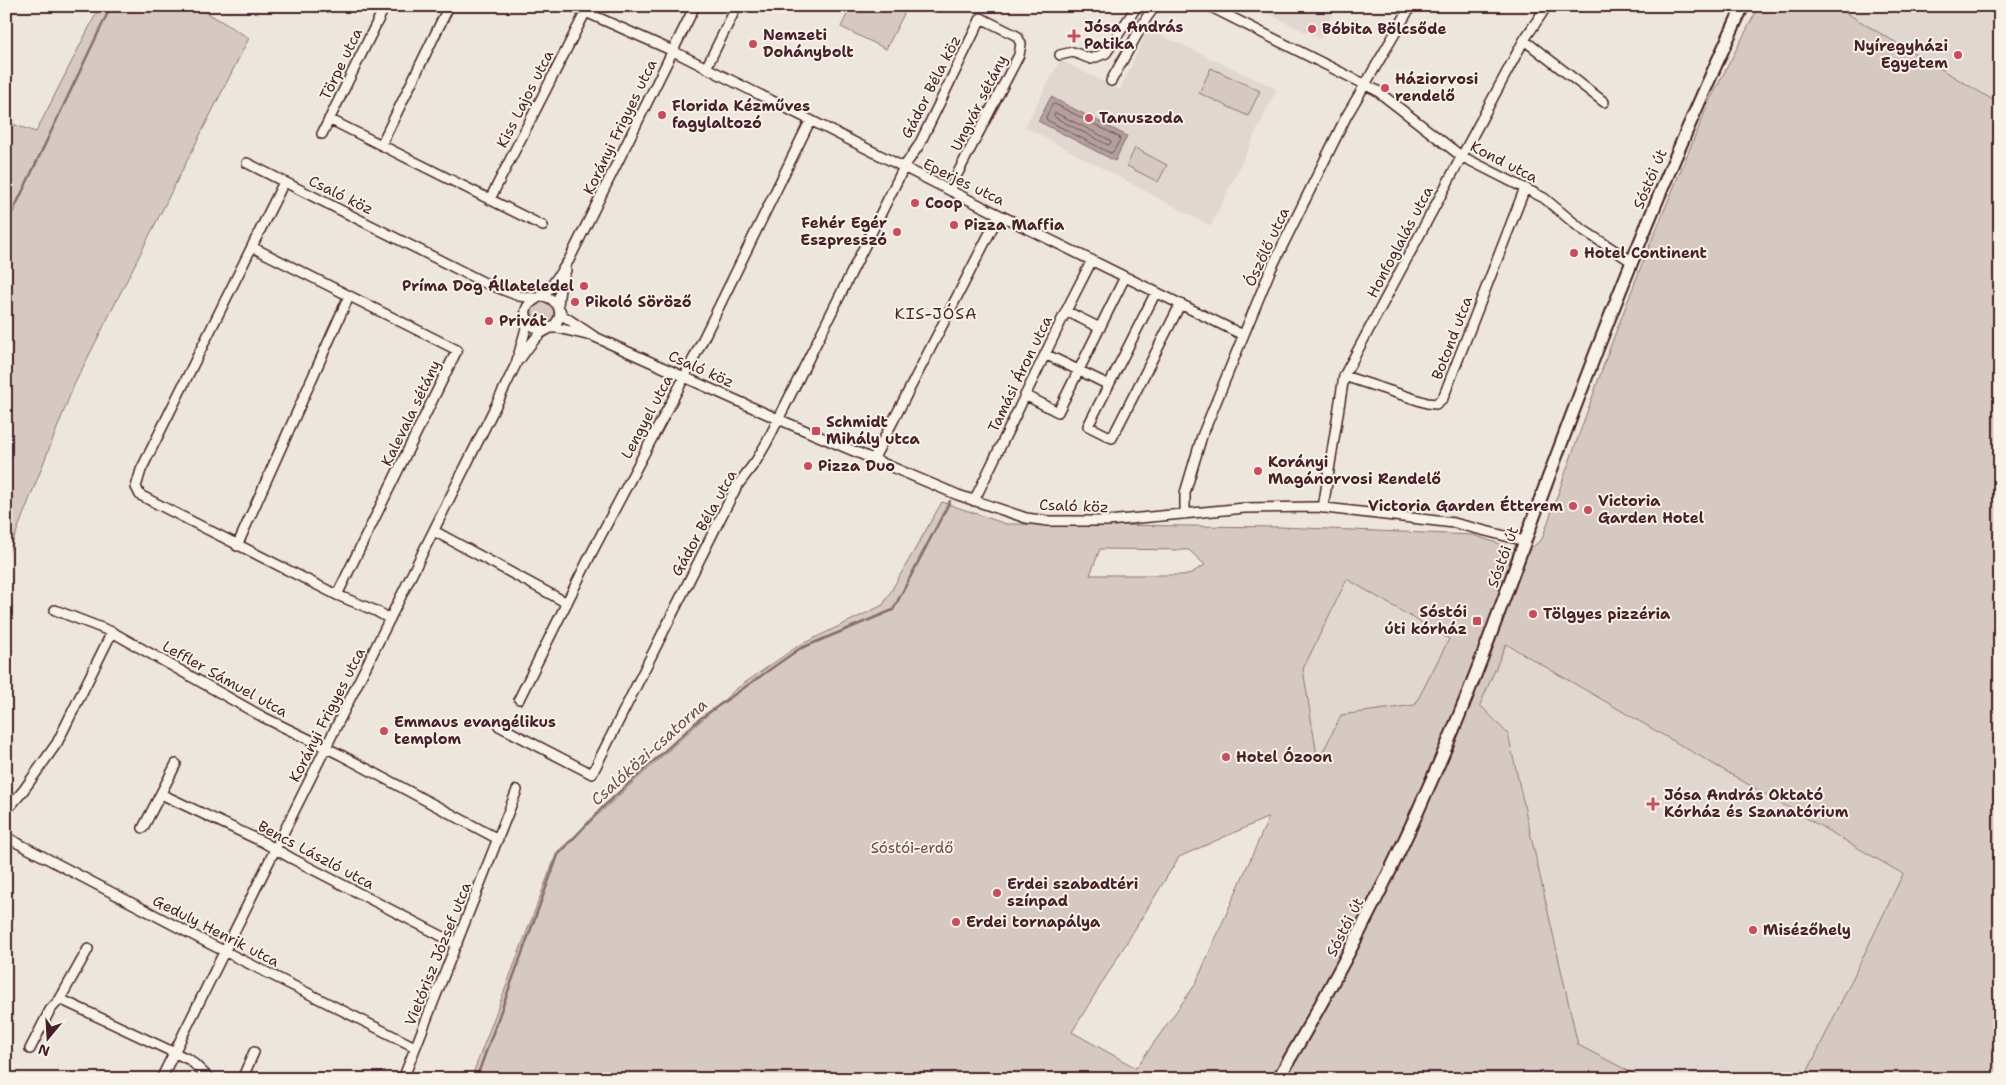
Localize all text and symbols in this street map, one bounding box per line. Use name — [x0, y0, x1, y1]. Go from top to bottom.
place label: Jósa András Patika — [1084, 17, 1184, 54]
place label: Bóbita Bölcsőde — [1322, 19, 1446, 39]
marker: Bóbita Bölcsőde — [1306, 23, 1318, 35]
street label: Törpe utca — [315, 24, 367, 103]
place label: Nemzeti Dohánybolt — [763, 25, 854, 62]
marker: Jósa András Patika — [1068, 30, 1080, 42]
street label: Gádor Béla köz — [896, 32, 966, 142]
place label: Nyíregyházi Egyetem — [1854, 36, 1948, 73]
marker: Nemzeti Dohánybolt — [747, 38, 759, 50]
street label: Kiss Lajos utca — [492, 46, 558, 151]
marker: Nyíregyházi Egyetem — [1952, 49, 1964, 61]
street label: Ungvár sétány — [946, 51, 1012, 155]
street label: Korányi Frigyes utca — [579, 55, 662, 198]
place label: Háziorvosi rendelő — [1395, 69, 1478, 106]
marker: Háziorvosi rendelő — [1379, 82, 1391, 94]
place label: Florida Kézműves fagylaltozó — [672, 96, 810, 133]
place label: Tanuszoda — [1099, 108, 1184, 128]
marker: Florida Kézműves fagylaltozó — [656, 109, 668, 121]
marker: Tanuszoda — [1083, 112, 1095, 124]
street label: Kond utca — [1467, 136, 1542, 188]
street label: Sóstói út — [1628, 146, 1672, 212]
street label: Eperjes utca — [920, 154, 1009, 211]
street label: Csaló köz — [305, 171, 377, 219]
street label: Honfoglalás utca — [1362, 182, 1438, 301]
place label: Coop — [925, 193, 963, 213]
marker: Coop — [909, 197, 921, 209]
street label: Ószőlő utca — [1239, 203, 1294, 290]
place label: Fehér Egér Eszpresszó — [800, 213, 887, 250]
place label: Pizza Maffia — [964, 215, 1065, 235]
marker: Pizza Maffia — [948, 219, 960, 231]
marker: Fehér Egér Eszpresszó — [891, 226, 903, 238]
place label: Hotel Continent — [1584, 243, 1707, 263]
marker: Hotel Continent — [1568, 247, 1580, 259]
place label: Príma Dog Állateledel — [402, 275, 574, 296]
marker: Príma Dog Állateledel — [578, 280, 590, 292]
place label: Pikoló Söröző — [585, 292, 692, 312]
street label: Botond utca — [1427, 293, 1477, 383]
marker: Pikoló Söröző — [569, 296, 581, 308]
district label: KIS-JÓSA — [894, 303, 978, 324]
place label: Privát — [499, 311, 547, 331]
street label: Tamási Áron utca — [982, 311, 1057, 436]
marker: Privát — [483, 315, 495, 327]
street label: Csaló köz — [665, 346, 737, 392]
street label: Kalevala sétány — [377, 357, 445, 469]
street label: Lengyel utca — [617, 371, 678, 462]
place label: Schmidt Mihály utca — [826, 412, 921, 449]
marker: Schmidt Mihály utca — [810, 425, 822, 437]
place label: Korányi Magánorvosi Rendelő — [1268, 452, 1441, 489]
place label: Pizza Duo — [818, 456, 895, 476]
marker: Pizza Duo — [802, 460, 814, 472]
marker: Korányi Magánorvosi Rendelő — [1252, 465, 1264, 477]
street label: Gádor Béla utca — [667, 466, 742, 580]
place label: Victoria Garden Hotel — [1598, 491, 1704, 528]
street label: Csaló köz — [1039, 495, 1109, 517]
place label: Victoria Garden Étterem — [1368, 495, 1563, 516]
marker: Victoria Garden Étterem — [1567, 500, 1579, 512]
marker: Victoria Garden Hotel — [1582, 504, 1594, 516]
street label: Sóstói út — [1483, 524, 1523, 590]
place label: Sóstói úti kórház — [1384, 602, 1467, 639]
place label: Tölgyes pizzéria — [1543, 604, 1671, 624]
marker: Tölgyes pizzéria — [1527, 608, 1539, 620]
marker: Sóstói úti kórház — [1471, 615, 1483, 627]
street label: Leffler Sámuel utca — [159, 636, 292, 722]
street label: Korányi Frigyes utca — [284, 644, 370, 786]
water label: Csalóközi-csatorna — [586, 694, 712, 810]
place label: Emmaus evangélikus templom — [394, 712, 556, 749]
marker: Emmaus evangélikus templom — [378, 725, 390, 737]
place label: Hotel Ózoon — [1236, 746, 1332, 767]
marker: Hotel Ózoon — [1220, 751, 1232, 763]
place label: Jósa András Oktató Kórház és Szanatórium — [1664, 785, 1849, 822]
marker: Jósa András Oktató Kórház és Szanatórium — [1646, 797, 1660, 811]
street label: Bencs László utca — [254, 816, 378, 894]
park label: Sóstói-erdő — [871, 838, 953, 858]
place label: Erdei szabadtéri színpad — [1007, 874, 1138, 911]
street label: Vietórisz József utca — [400, 879, 476, 1029]
marker: Erdei szabadtéri színpad — [991, 887, 1003, 899]
street label: Geduly Henrik utca — [149, 890, 283, 972]
street label: Sóstói út — [1322, 894, 1368, 960]
place label: Erdei tornapálya — [966, 912, 1101, 932]
marker: Erdei tornapálya — [950, 916, 962, 928]
place label: Misézőhely — [1763, 920, 1851, 940]
marker: Misézőhely — [1747, 924, 1759, 936]
north arrow — [22, 1012, 72, 1062]
text: N — [36, 1040, 52, 1061]

